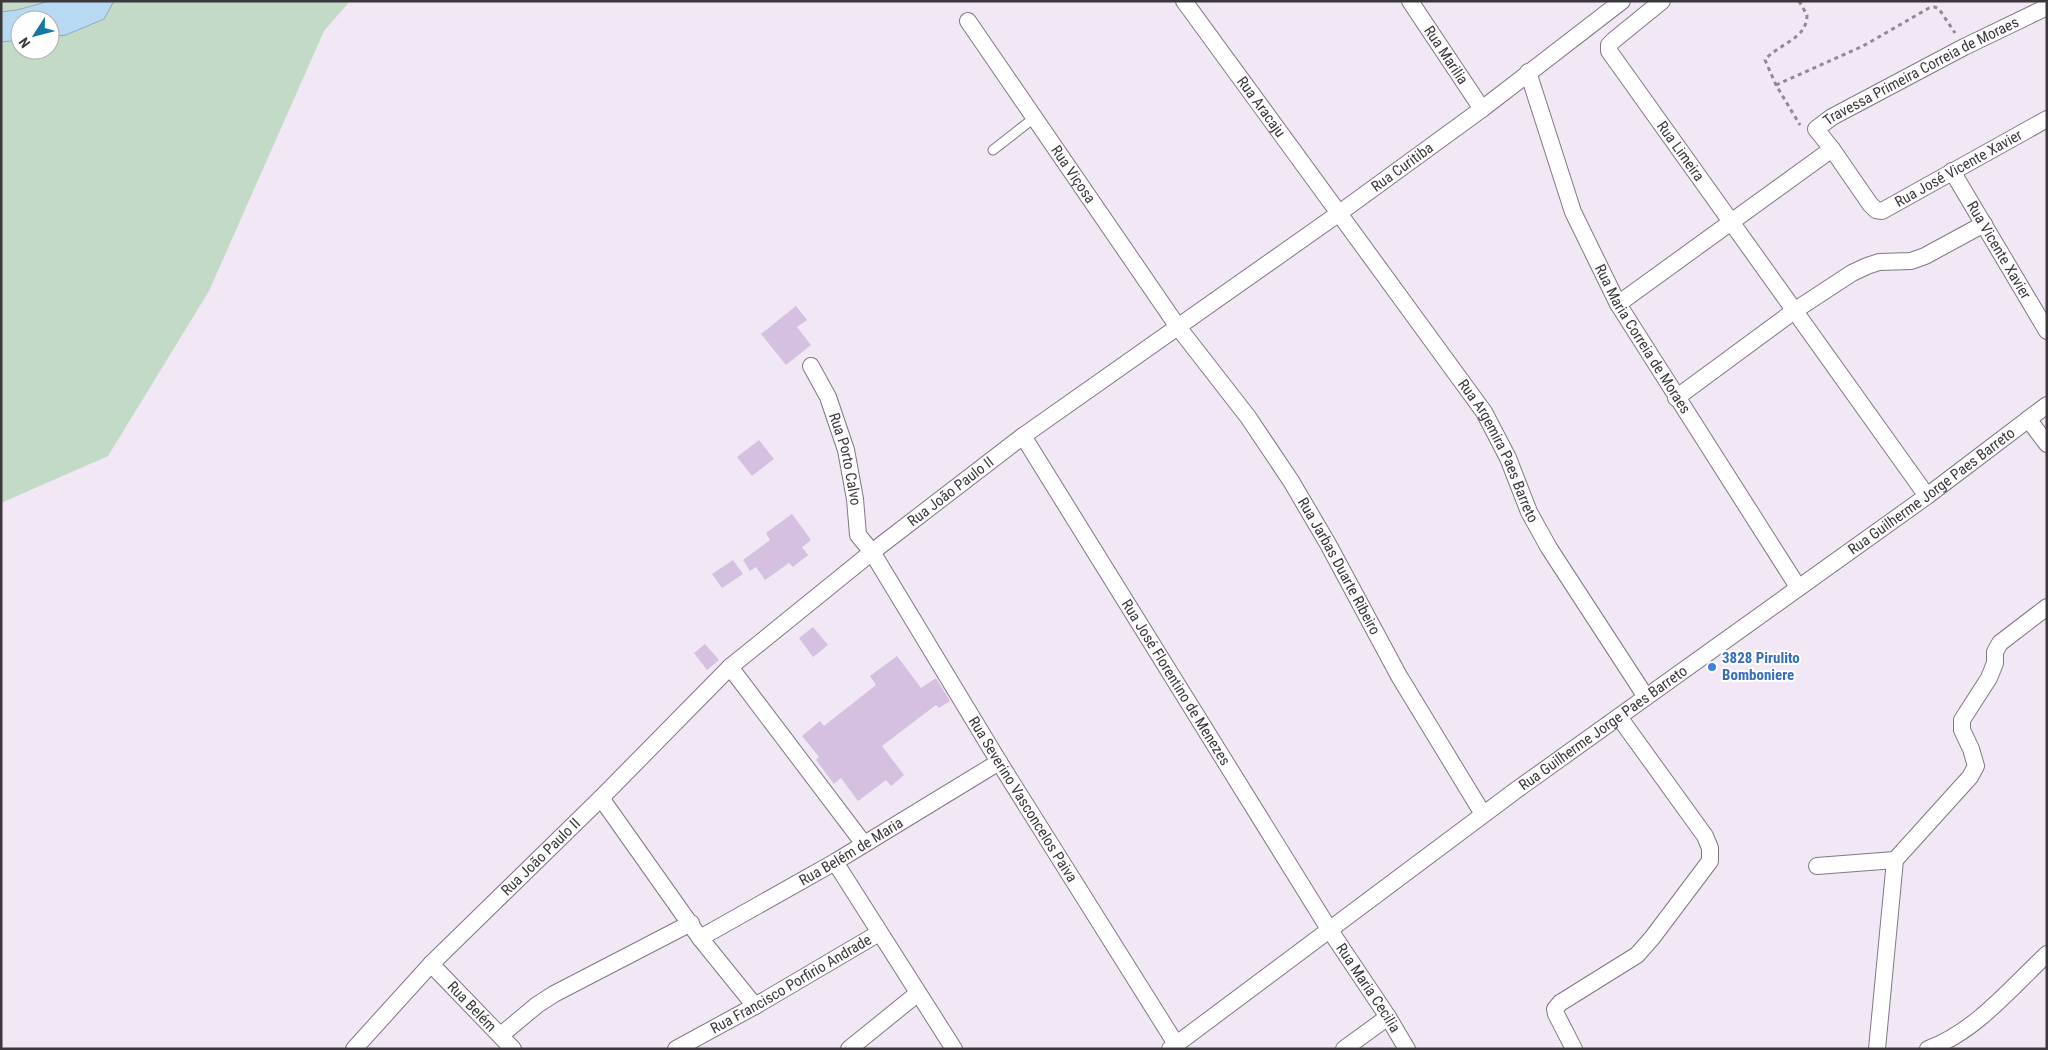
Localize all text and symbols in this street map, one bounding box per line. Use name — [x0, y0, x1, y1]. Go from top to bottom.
north arrow — [10, 10, 60, 60]
street label: Travessa Primeira Correia de Moraes — [1820, 13, 2022, 129]
street label: Rua Marilia — [1420, 22, 1472, 88]
text: N — [15, 34, 33, 51]
street label: Rua Aracaju — [1233, 73, 1289, 141]
street label: Rua Limeira — [1653, 118, 1708, 185]
street label: Rua José Vicente Xavier — [1892, 125, 2026, 211]
street label: Rua Curitiba — [1368, 139, 1437, 196]
street label: Rua Viçosa — [1047, 142, 1099, 207]
street label: Rua Vicente Xavier — [1963, 198, 2035, 303]
street label: Rua Maria Correia de Moraes — [1591, 261, 1695, 417]
street label: Rua Argemira Paes Barreto — [1454, 376, 1542, 526]
street label: Rua Porto Calvo — [825, 410, 864, 506]
street label: Rua Guilherme Jorge Paes Barreto — [1845, 424, 2018, 559]
street label: Rua João Paulo II — [904, 453, 997, 530]
street label: Rua Jarbas Duarte Ribeiro — [1294, 494, 1384, 638]
street label: Rua José Florentino de Menezes — [1118, 596, 1234, 769]
place label: 3828 Pirulito Bomboniere — [1722, 649, 1800, 684]
marker: 3828 Pirulito Bomboniere — [1706, 661, 1718, 673]
street label: Rua Guilherme Jorge Paes Barreto — [1515, 662, 1691, 794]
street label: Rua Severino Vasconcelos Paiva — [965, 713, 1081, 885]
street label: Rua João Paulo II — [497, 814, 584, 899]
street label: Rua Belém de Maria — [796, 814, 906, 889]
street label: Rua Francisco Porfirio Andrade — [707, 931, 875, 1038]
street label: Rua Maria Cecilia — [1332, 940, 1404, 1036]
street label: Rua Belém — [444, 978, 500, 1035]

